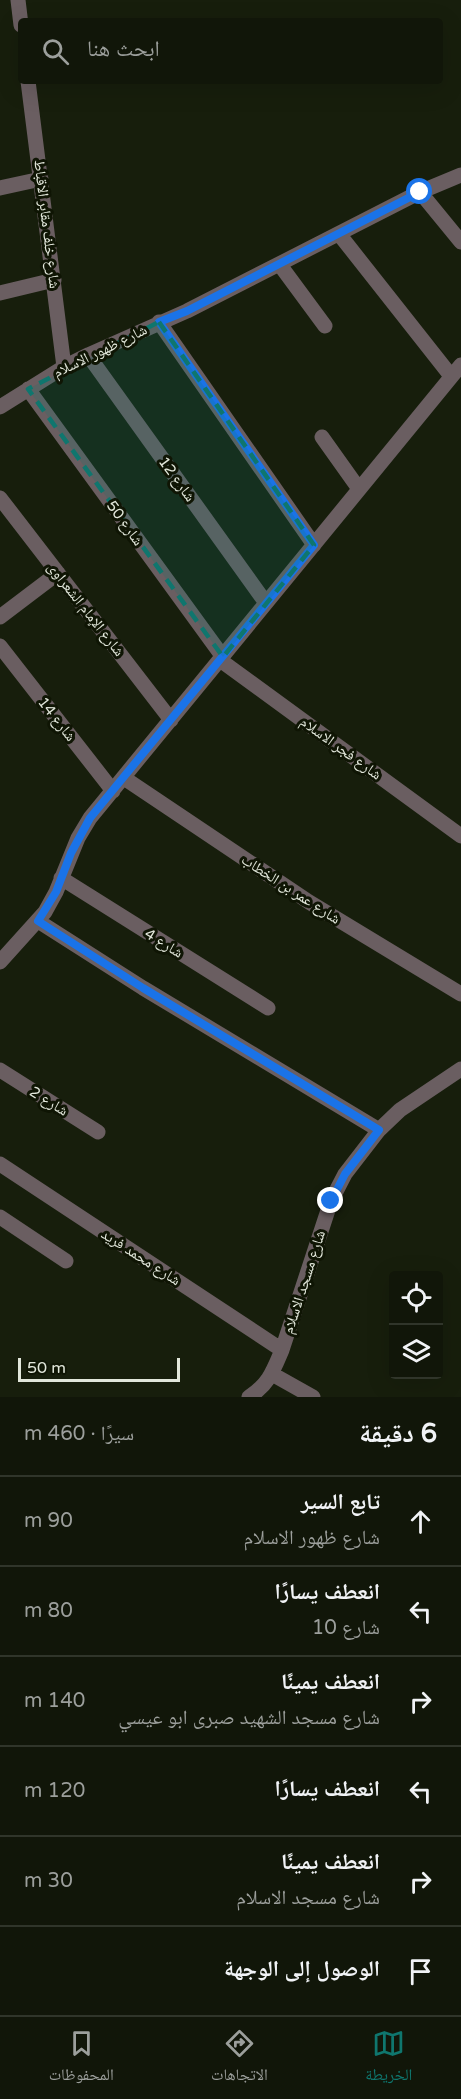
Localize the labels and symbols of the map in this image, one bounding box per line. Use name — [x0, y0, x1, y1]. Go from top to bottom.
street label: شارع خلف مقابر الاقباط — [29, 159, 64, 290]
route start — [406, 178, 432, 204]
street label: شارع ظهور الاسلام — [50, 320, 151, 382]
street label: شارع 12 — [154, 453, 199, 506]
street label: شارع 50 — [102, 497, 147, 550]
street label: شارع الإمام الشعراوى — [43, 558, 128, 660]
street label: شارع 14 — [33, 693, 80, 745]
street label: شارع فجر الاسلام — [296, 712, 385, 784]
street label: شارع عمر بن الخطاب — [238, 850, 344, 929]
street label: شارع 4 — [141, 924, 187, 963]
street label: شارع 2 — [26, 1082, 72, 1121]
route end — [317, 1187, 343, 1213]
street label: شارع محمد فريد — [97, 1225, 184, 1290]
street label: شارع مسجد الاسلام — [279, 1228, 330, 1336]
scale bar — [18, 1355, 180, 1382]

